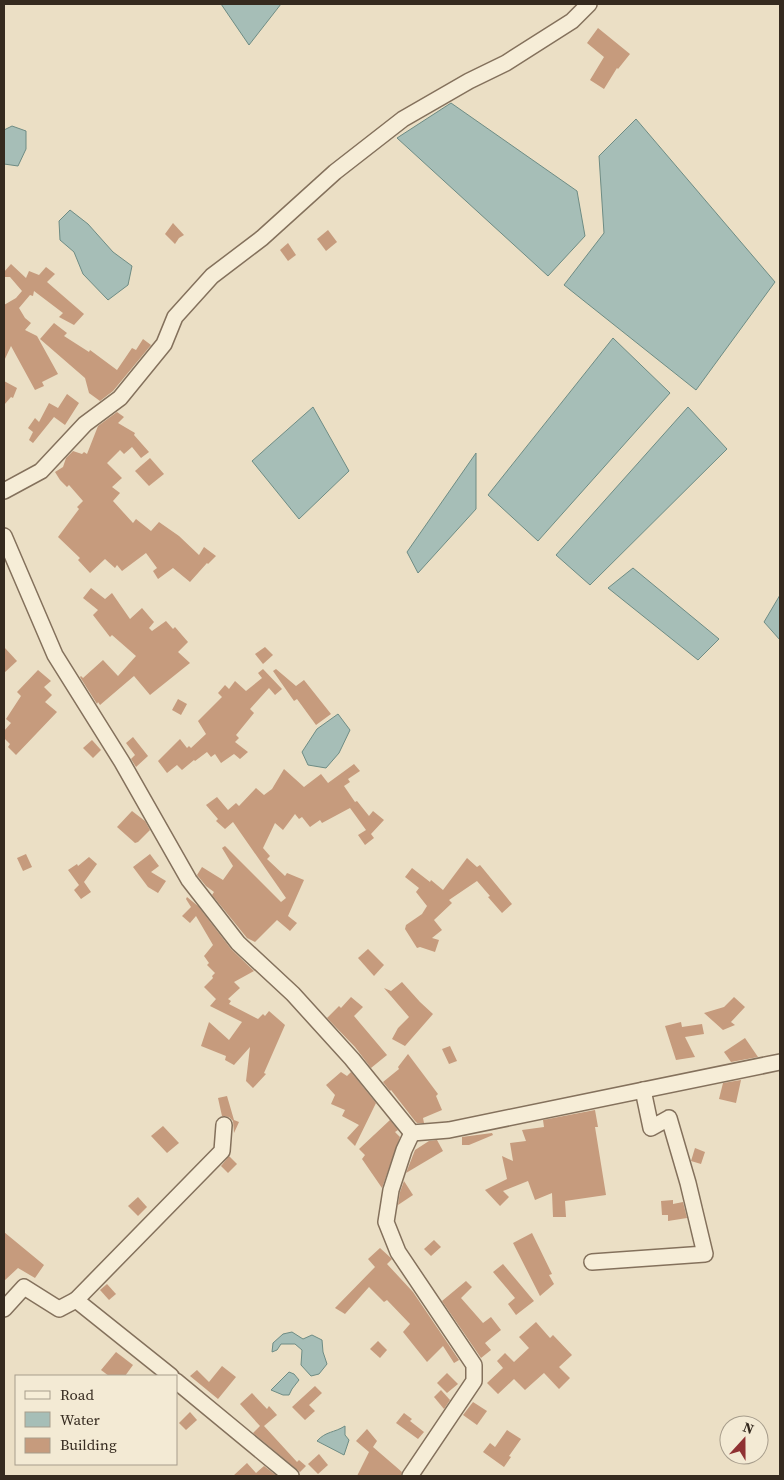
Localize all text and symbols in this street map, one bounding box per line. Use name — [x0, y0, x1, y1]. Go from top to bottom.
legend — [15, 1375, 178, 1465]
text: Road — [60, 1384, 94, 1405]
text: Water — [60, 1409, 101, 1430]
north arrow — [719, 1415, 769, 1465]
text: N — [740, 1417, 757, 1439]
text: Building — [60, 1434, 117, 1455]

